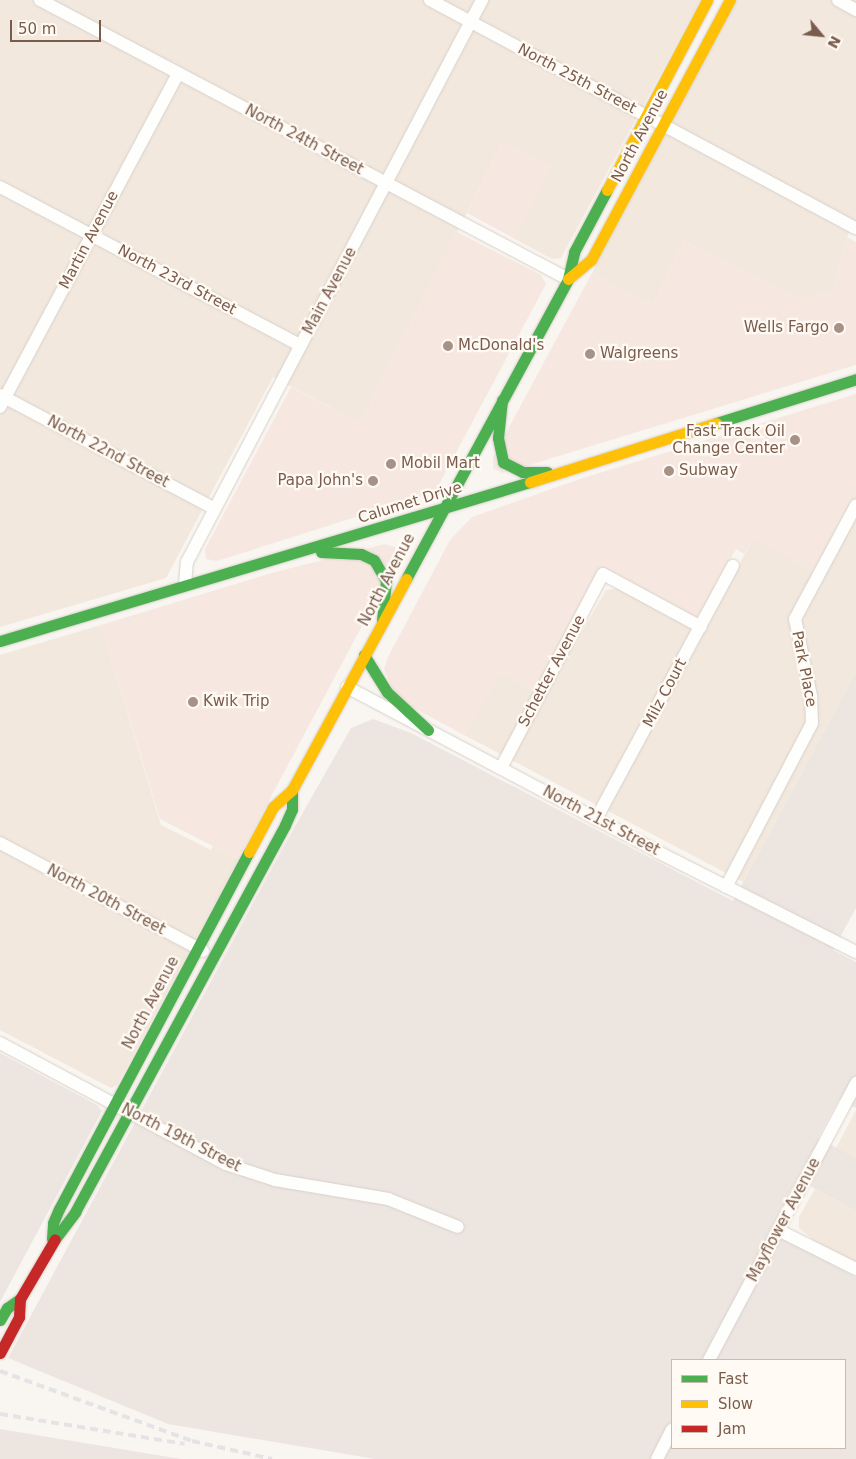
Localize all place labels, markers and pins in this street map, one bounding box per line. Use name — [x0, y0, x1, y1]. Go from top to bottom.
place label: Wells Fargo — [744, 319, 829, 337]
marker: Wells Fargo — [833, 322, 845, 334]
place label: McDonald's — [458, 337, 544, 355]
marker: McDonald's — [442, 340, 454, 352]
place label: Walgreens — [600, 345, 678, 363]
marker: Walgreens — [584, 348, 596, 360]
place label: Fast Track Oil Change Center — [672, 422, 785, 457]
marker: Fast Track Oil Change Center — [789, 434, 801, 446]
place label: Mobil Mart — [401, 455, 480, 473]
marker: Mobil Mart — [385, 458, 397, 470]
place label: Subway — [679, 462, 738, 480]
marker: Subway — [663, 465, 675, 477]
place label: Papa John's — [277, 472, 363, 490]
marker: Papa John's — [367, 475, 379, 487]
place label: Kwik Trip — [203, 693, 270, 711]
marker: Kwik Trip — [187, 696, 199, 708]

